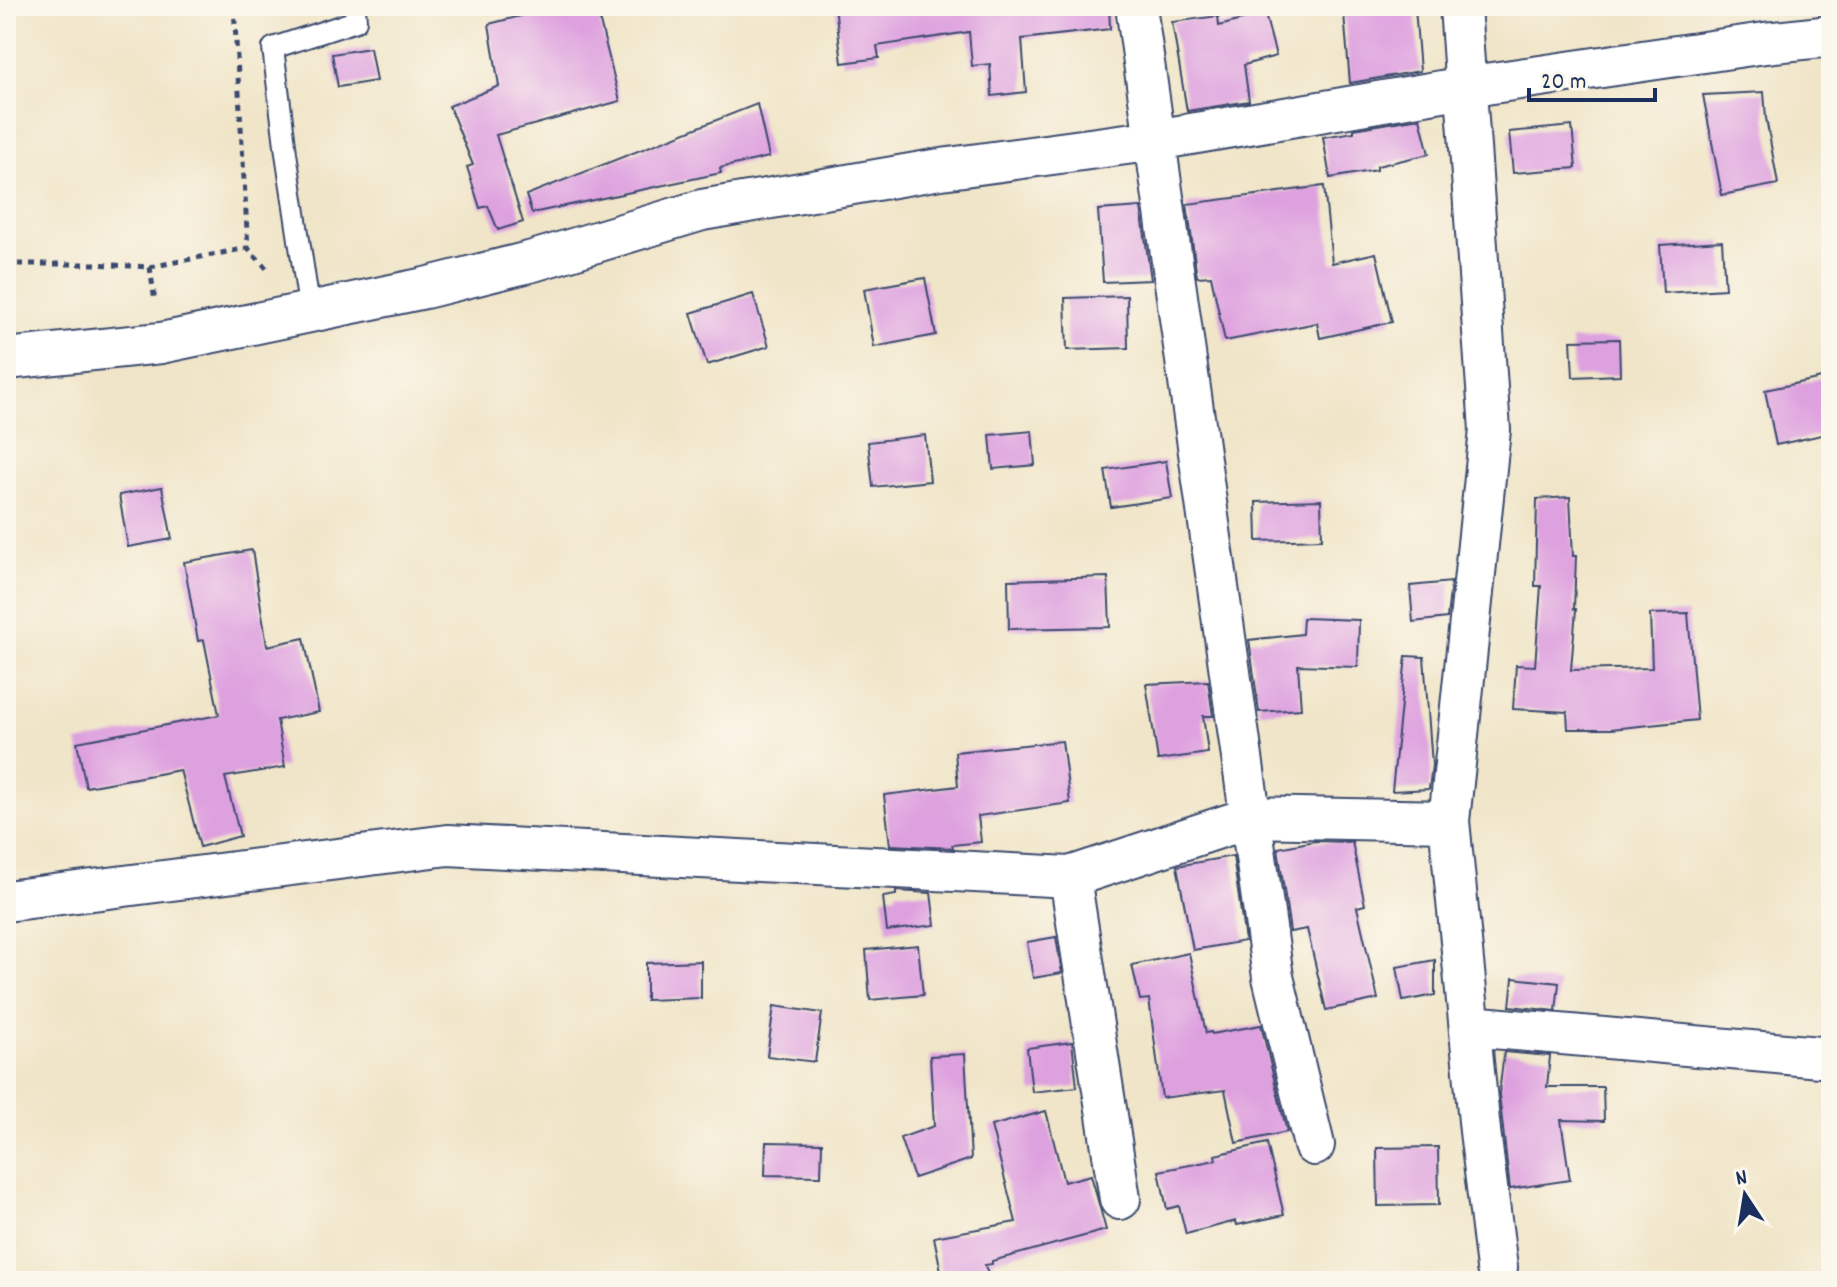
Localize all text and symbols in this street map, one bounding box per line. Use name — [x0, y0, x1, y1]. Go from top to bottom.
scale bar — [1529, 52, 1655, 102]
text: 20 m — [1541, 66, 1587, 100]
north arrow — [1705, 1155, 1785, 1235]
text: N — [1733, 1163, 1750, 1195]

